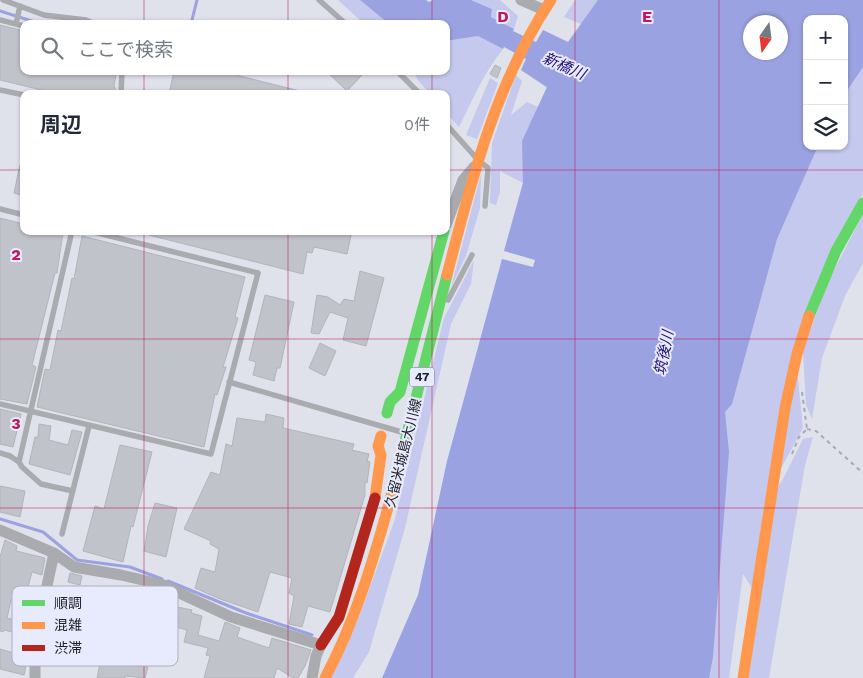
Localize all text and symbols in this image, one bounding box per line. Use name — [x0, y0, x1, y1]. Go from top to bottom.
text: D — [497, 7, 509, 26]
text: E — [642, 7, 652, 26]
north arrow — [743, 15, 788, 60]
map controls — [803, 15, 848, 150]
button: + — [803, 15, 848, 60]
search box — [20, 20, 450, 75]
icon: search — [38, 34, 66, 62]
text: ここで検索 — [78, 38, 173, 61]
water label: 新橋川 — [540, 49, 590, 84]
button: − — [803, 60, 848, 105]
button: layers — [803, 105, 848, 150]
text: 周辺 — [40, 112, 82, 137]
text: 0件 — [404, 115, 430, 134]
text: 2 — [11, 245, 21, 264]
water label: 筑後川 — [651, 327, 678, 377]
road number: 47 — [410, 368, 434, 387]
street label: 久留米城島大川線 — [382, 397, 424, 509]
text: 3 — [11, 414, 21, 433]
legend — [12, 586, 178, 666]
text: 順調 — [54, 595, 82, 611]
text: 混雑 — [54, 617, 82, 633]
text: 渋滞 — [54, 640, 82, 656]

